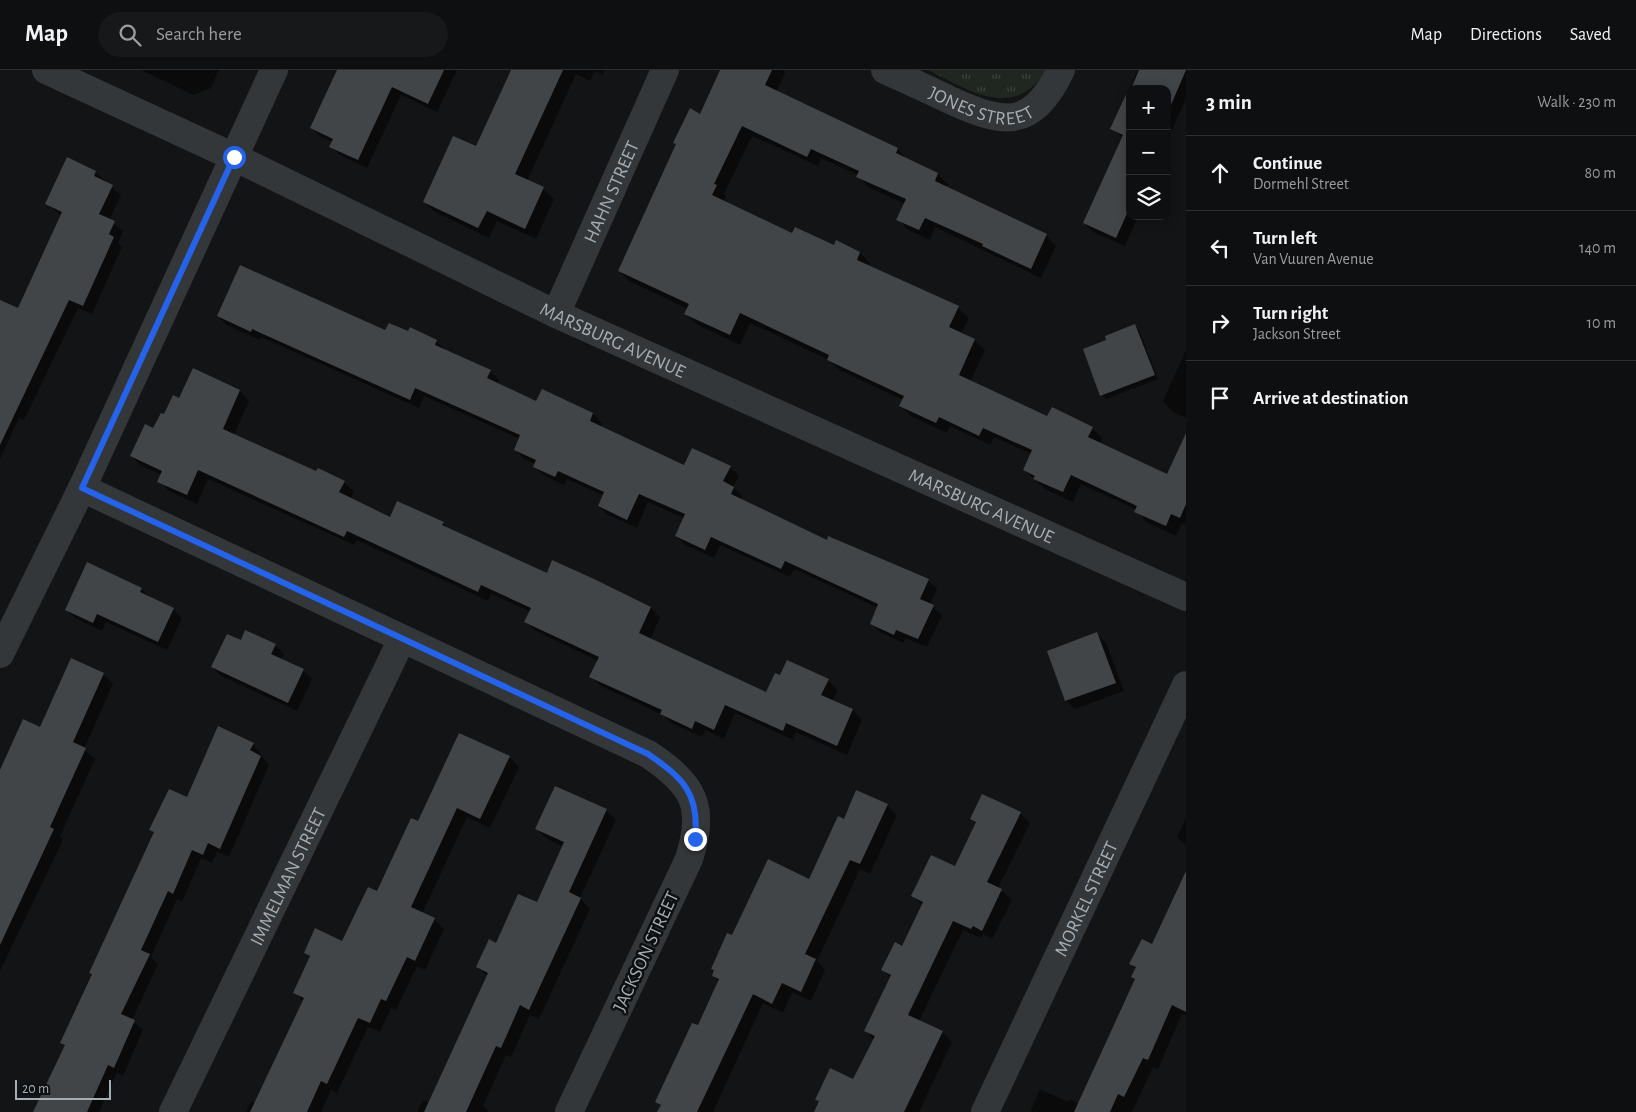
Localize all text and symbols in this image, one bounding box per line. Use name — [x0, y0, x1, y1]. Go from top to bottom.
search box — [98, 12, 448, 57]
icon: search — [116, 21, 144, 49]
text: Map — [25, 22, 68, 46]
text: Search here — [156, 25, 242, 44]
text: Map — [1411, 26, 1442, 44]
text: Directions — [1470, 26, 1542, 44]
text: Saved — [1570, 26, 1611, 44]
street label: JONES STREET — [926, 83, 1037, 129]
map controls — [1126, 85, 1171, 220]
button: + — [1126, 85, 1171, 130]
text: 3 min — [1206, 92, 1252, 113]
text: Walk · 230 m — [1537, 94, 1616, 110]
button: − — [1126, 130, 1171, 175]
street label: HAHN STREET — [581, 138, 643, 246]
route start — [223, 146, 246, 169]
text: Continue — [1253, 154, 1322, 173]
icon: ahead — [1206, 159, 1234, 187]
text: 80 m — [1585, 165, 1616, 181]
button: layers — [1126, 175, 1171, 220]
text: Dormehl Street — [1253, 176, 1349, 192]
text: Turn left — [1253, 229, 1317, 248]
icon: left — [1206, 234, 1234, 262]
text: 140 m — [1579, 240, 1616, 256]
text: Van Vuuren Avenue — [1253, 251, 1374, 267]
street label: MARSBURG AVENUE — [537, 300, 688, 382]
text: Turn right — [1253, 304, 1328, 323]
icon: right — [1206, 309, 1234, 337]
text: 10 m — [1587, 315, 1616, 331]
text: Jackson Street — [1253, 326, 1341, 342]
icon: arrive — [1206, 384, 1234, 412]
text: Arrive at destination — [1253, 389, 1409, 408]
street label: MARSBURG AVENUE — [906, 466, 1057, 547]
street label: IMMELMAN STREET — [247, 805, 330, 949]
route end — [684, 828, 707, 851]
street label: MORKEL STREET — [1052, 839, 1122, 959]
street label: JACKSON STREET — [610, 889, 682, 1015]
scale bar — [15, 1077, 111, 1100]
text: 20 m — [22, 1082, 49, 1096]

